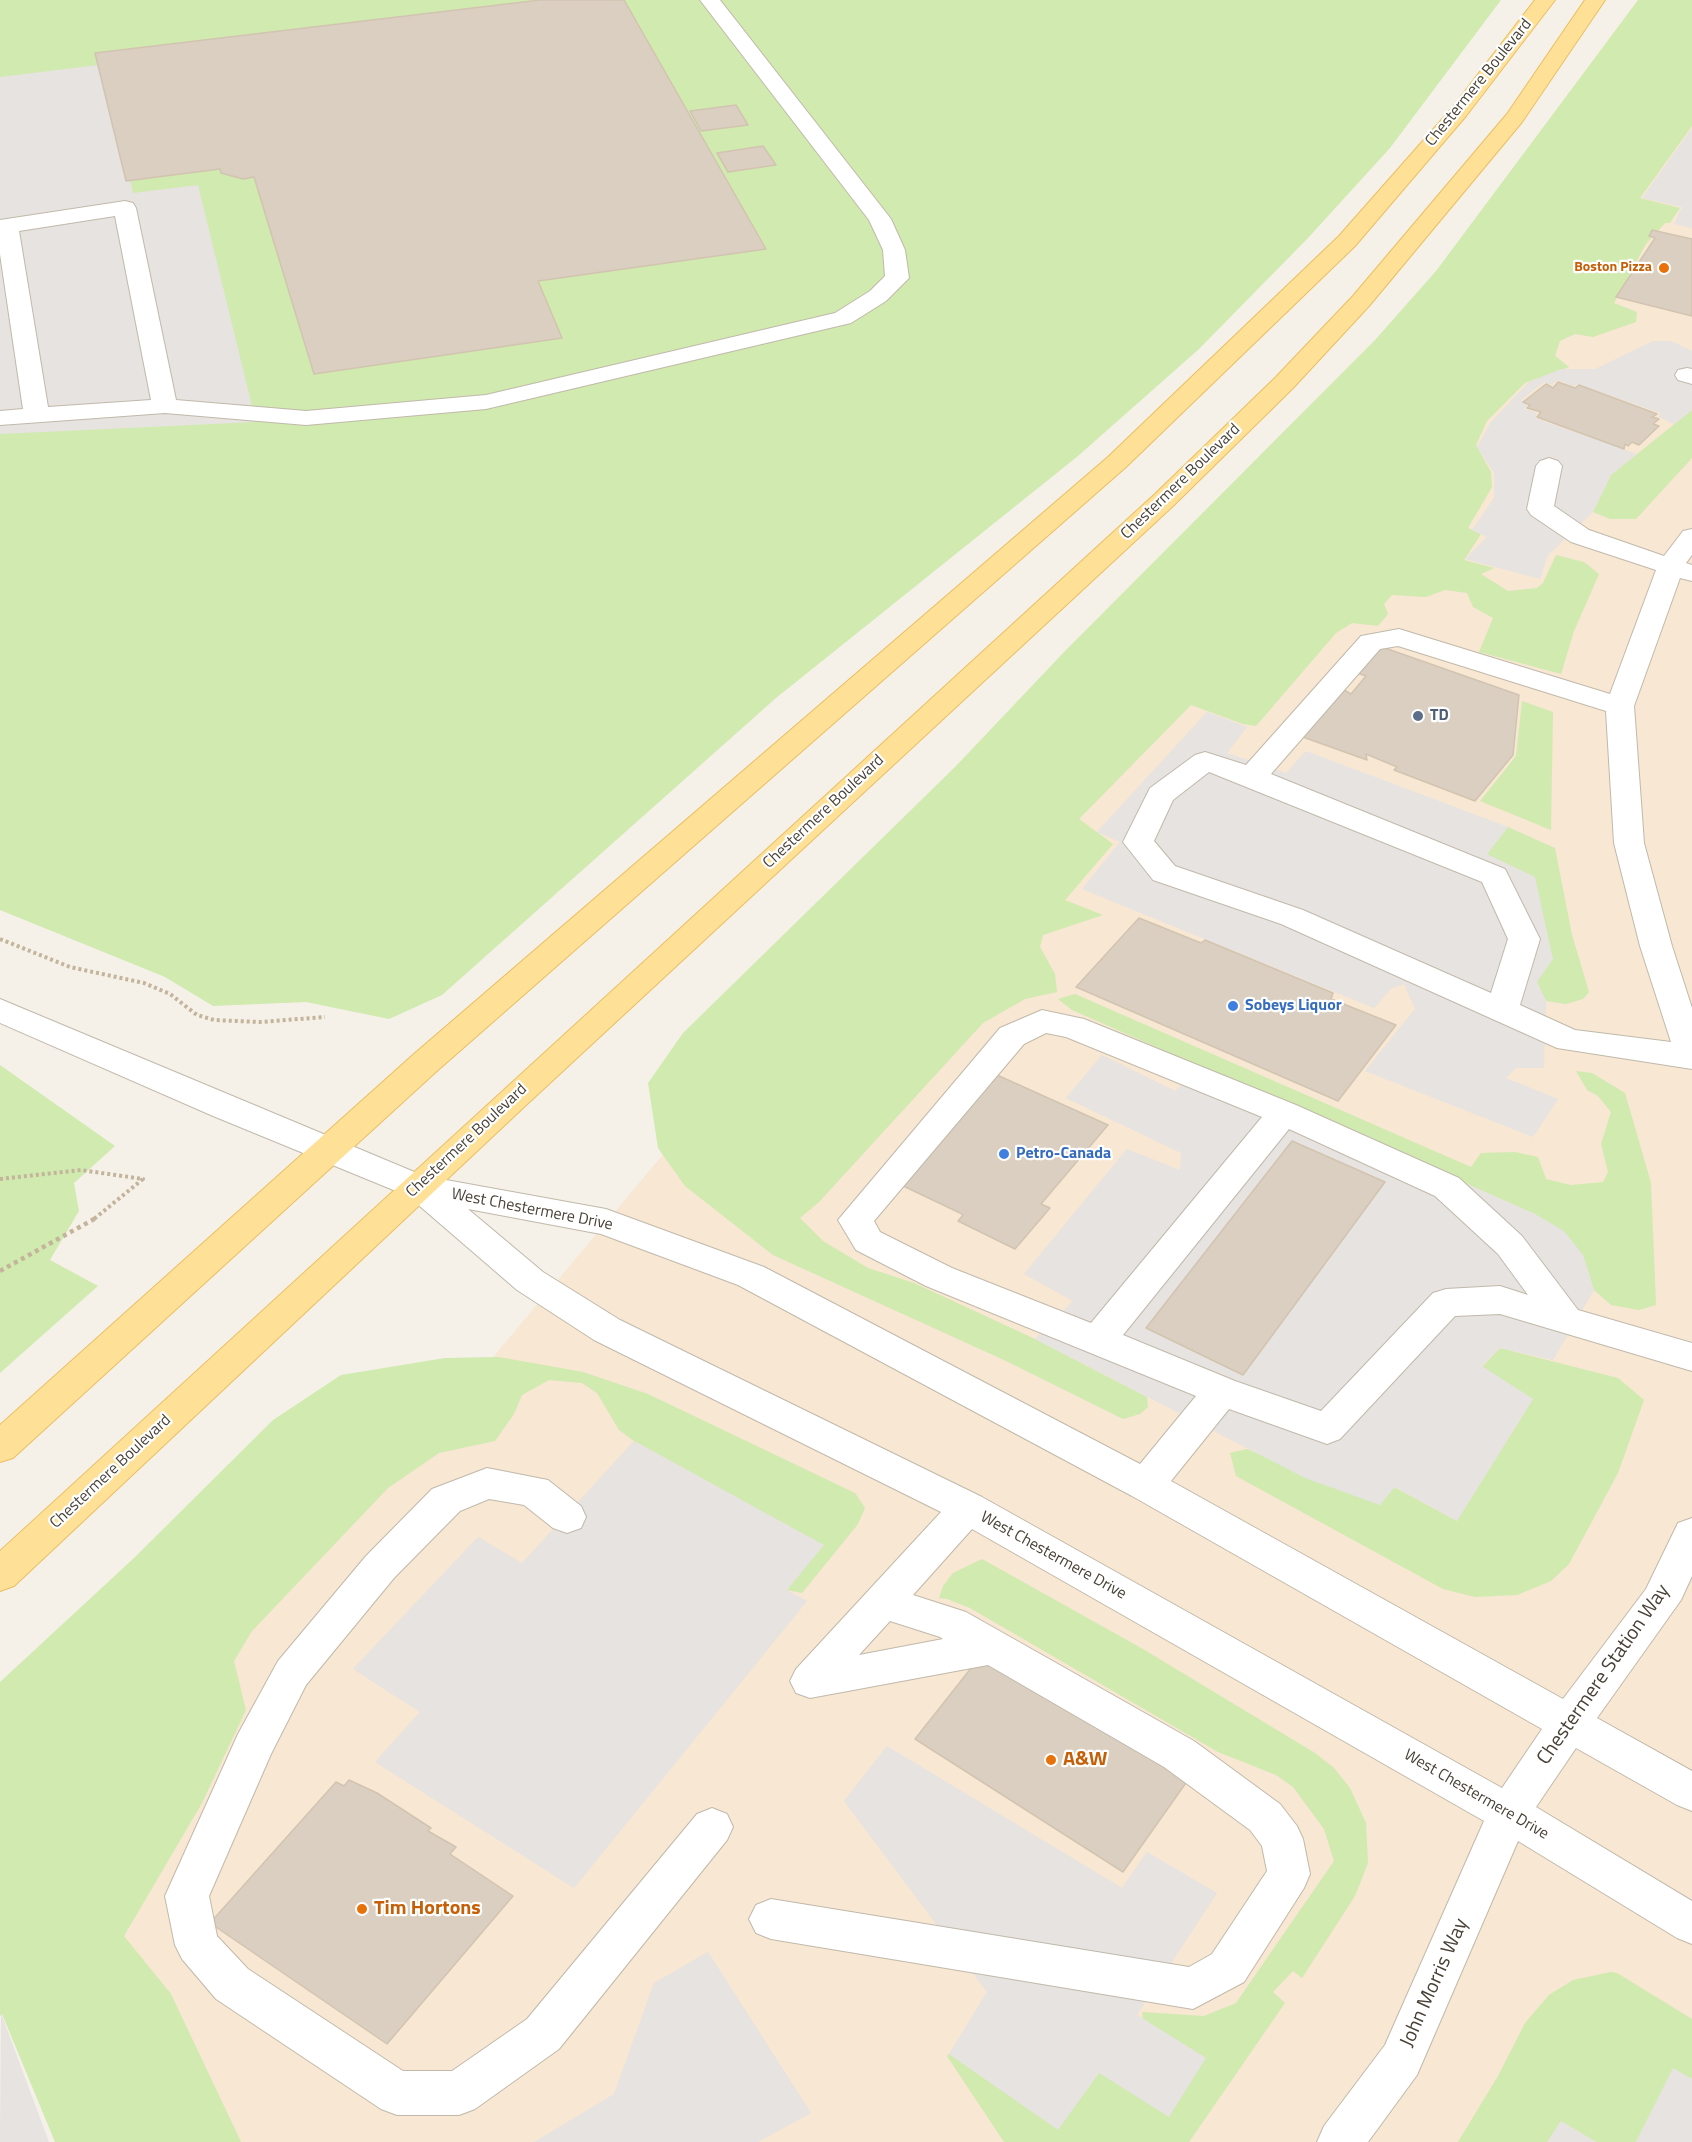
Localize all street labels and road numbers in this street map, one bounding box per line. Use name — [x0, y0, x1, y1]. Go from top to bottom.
street label: Chestermere Boulevard — [1422, 15, 1536, 151]
street label: Chestermere Boulevard — [1117, 420, 1245, 544]
street label: Chestermere Boulevard — [760, 751, 888, 873]
street label: Chestermere Boulevard — [403, 1080, 531, 1202]
street label: West Chestermere Drive — [450, 1185, 614, 1235]
street label: Chestermere Boulevard — [47, 1411, 175, 1533]
street label: West Chestermere Drive — [977, 1508, 1129, 1604]
street label: Chestermere Station Way — [1533, 1580, 1675, 1770]
street label: West Chestermere Drive — [1400, 1746, 1552, 1844]
street label: John Morris Way — [1396, 1915, 1474, 2051]

